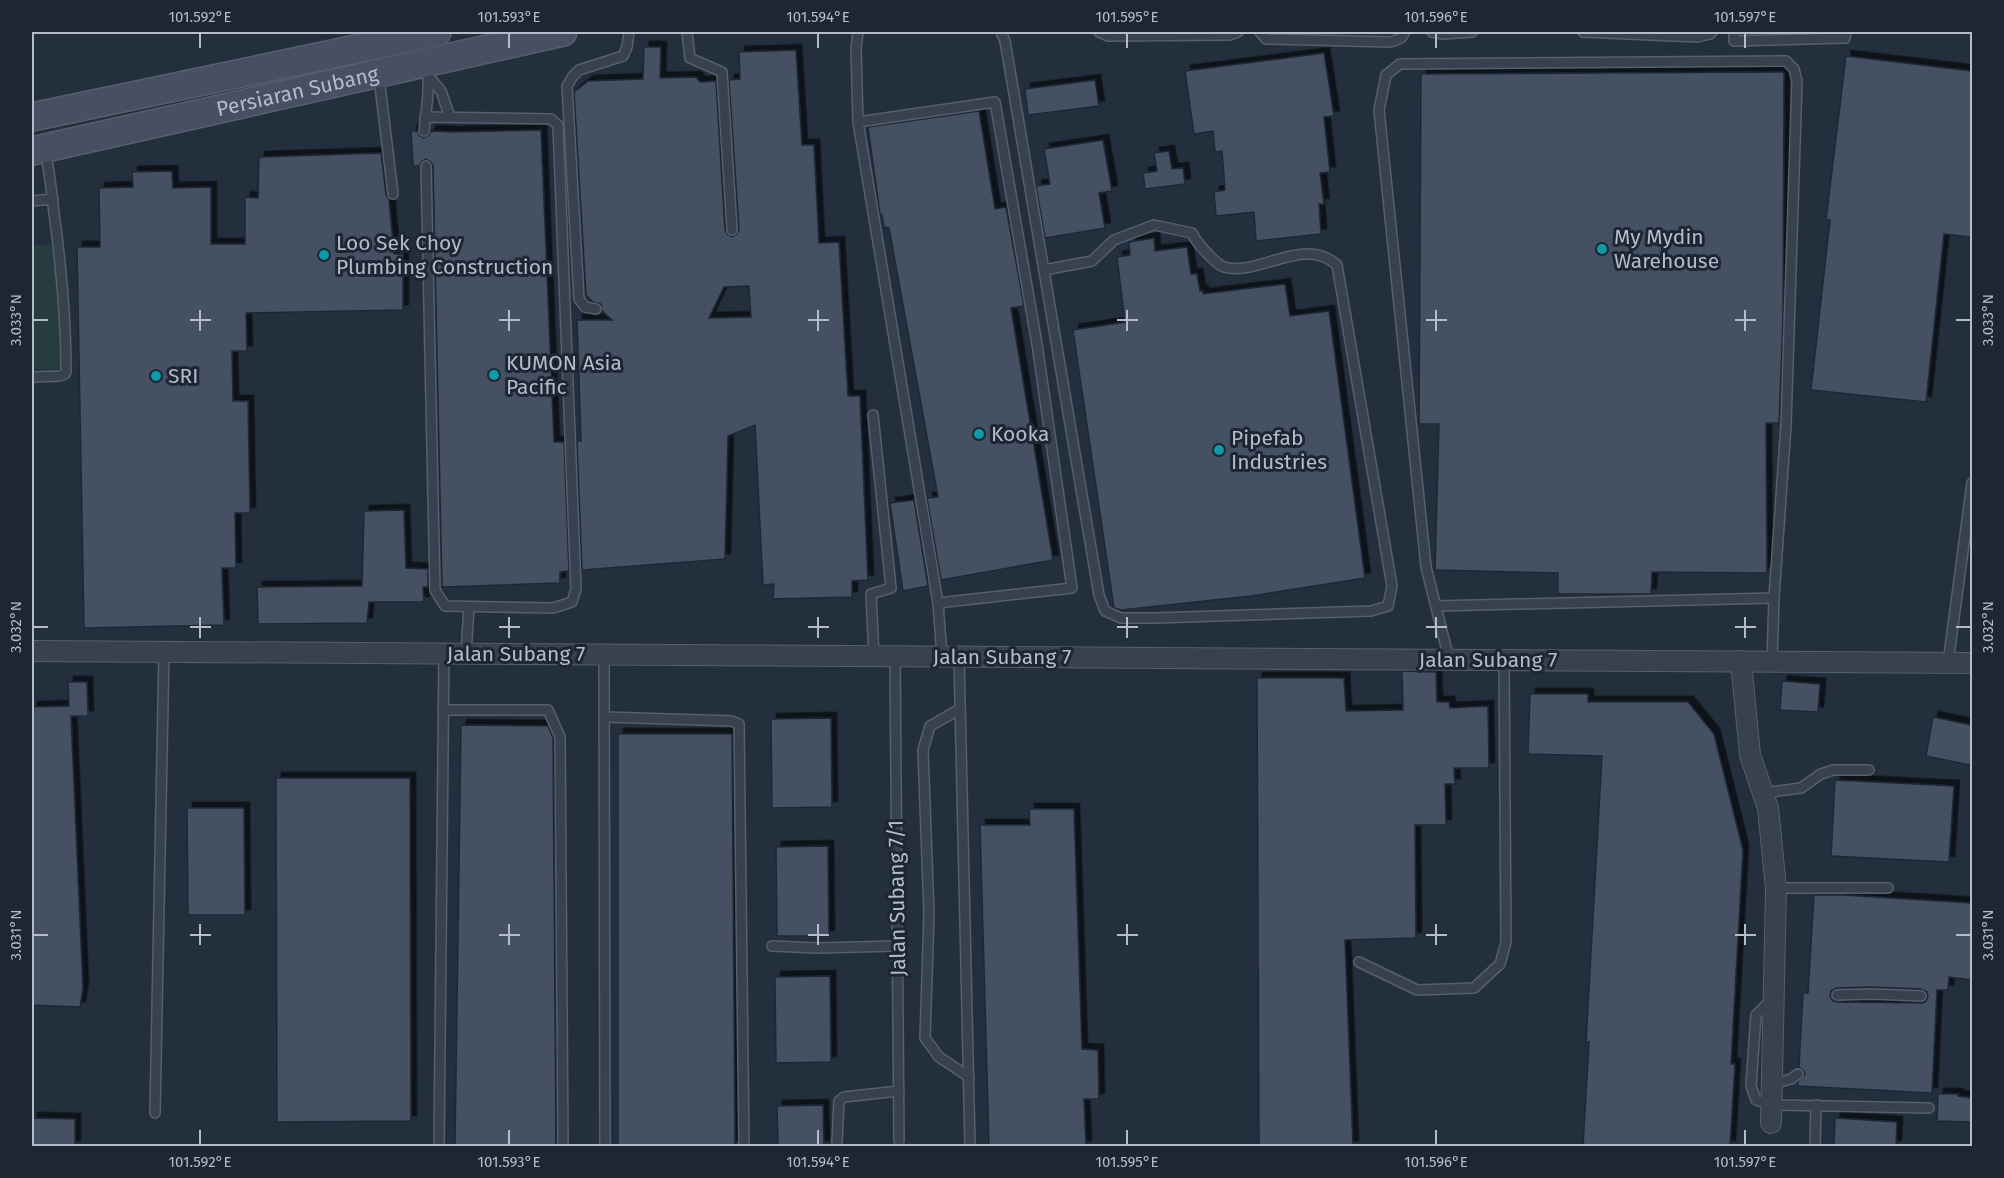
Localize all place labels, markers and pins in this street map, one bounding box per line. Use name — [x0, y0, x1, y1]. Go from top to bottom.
place label: My Mydin Warehouse — [1614, 224, 1719, 274]
place label: Loo Sek Choy Plumbing Construction — [336, 230, 553, 280]
marker: My Mydin Warehouse — [1595, 242, 1609, 256]
marker: Loo Sek Choy Plumbing Construction — [317, 248, 331, 262]
place label: KUMON Asia Pacific — [506, 350, 622, 400]
place label: SRI — [168, 363, 198, 389]
marker: KUMON Asia Pacific — [487, 368, 501, 382]
marker: SRI — [149, 369, 163, 383]
place label: Kooka — [991, 421, 1049, 447]
place label: Pipefab Industries — [1231, 425, 1327, 475]
marker: Kooka — [972, 427, 986, 441]
marker: Pipefab Industries — [1212, 443, 1226, 457]

